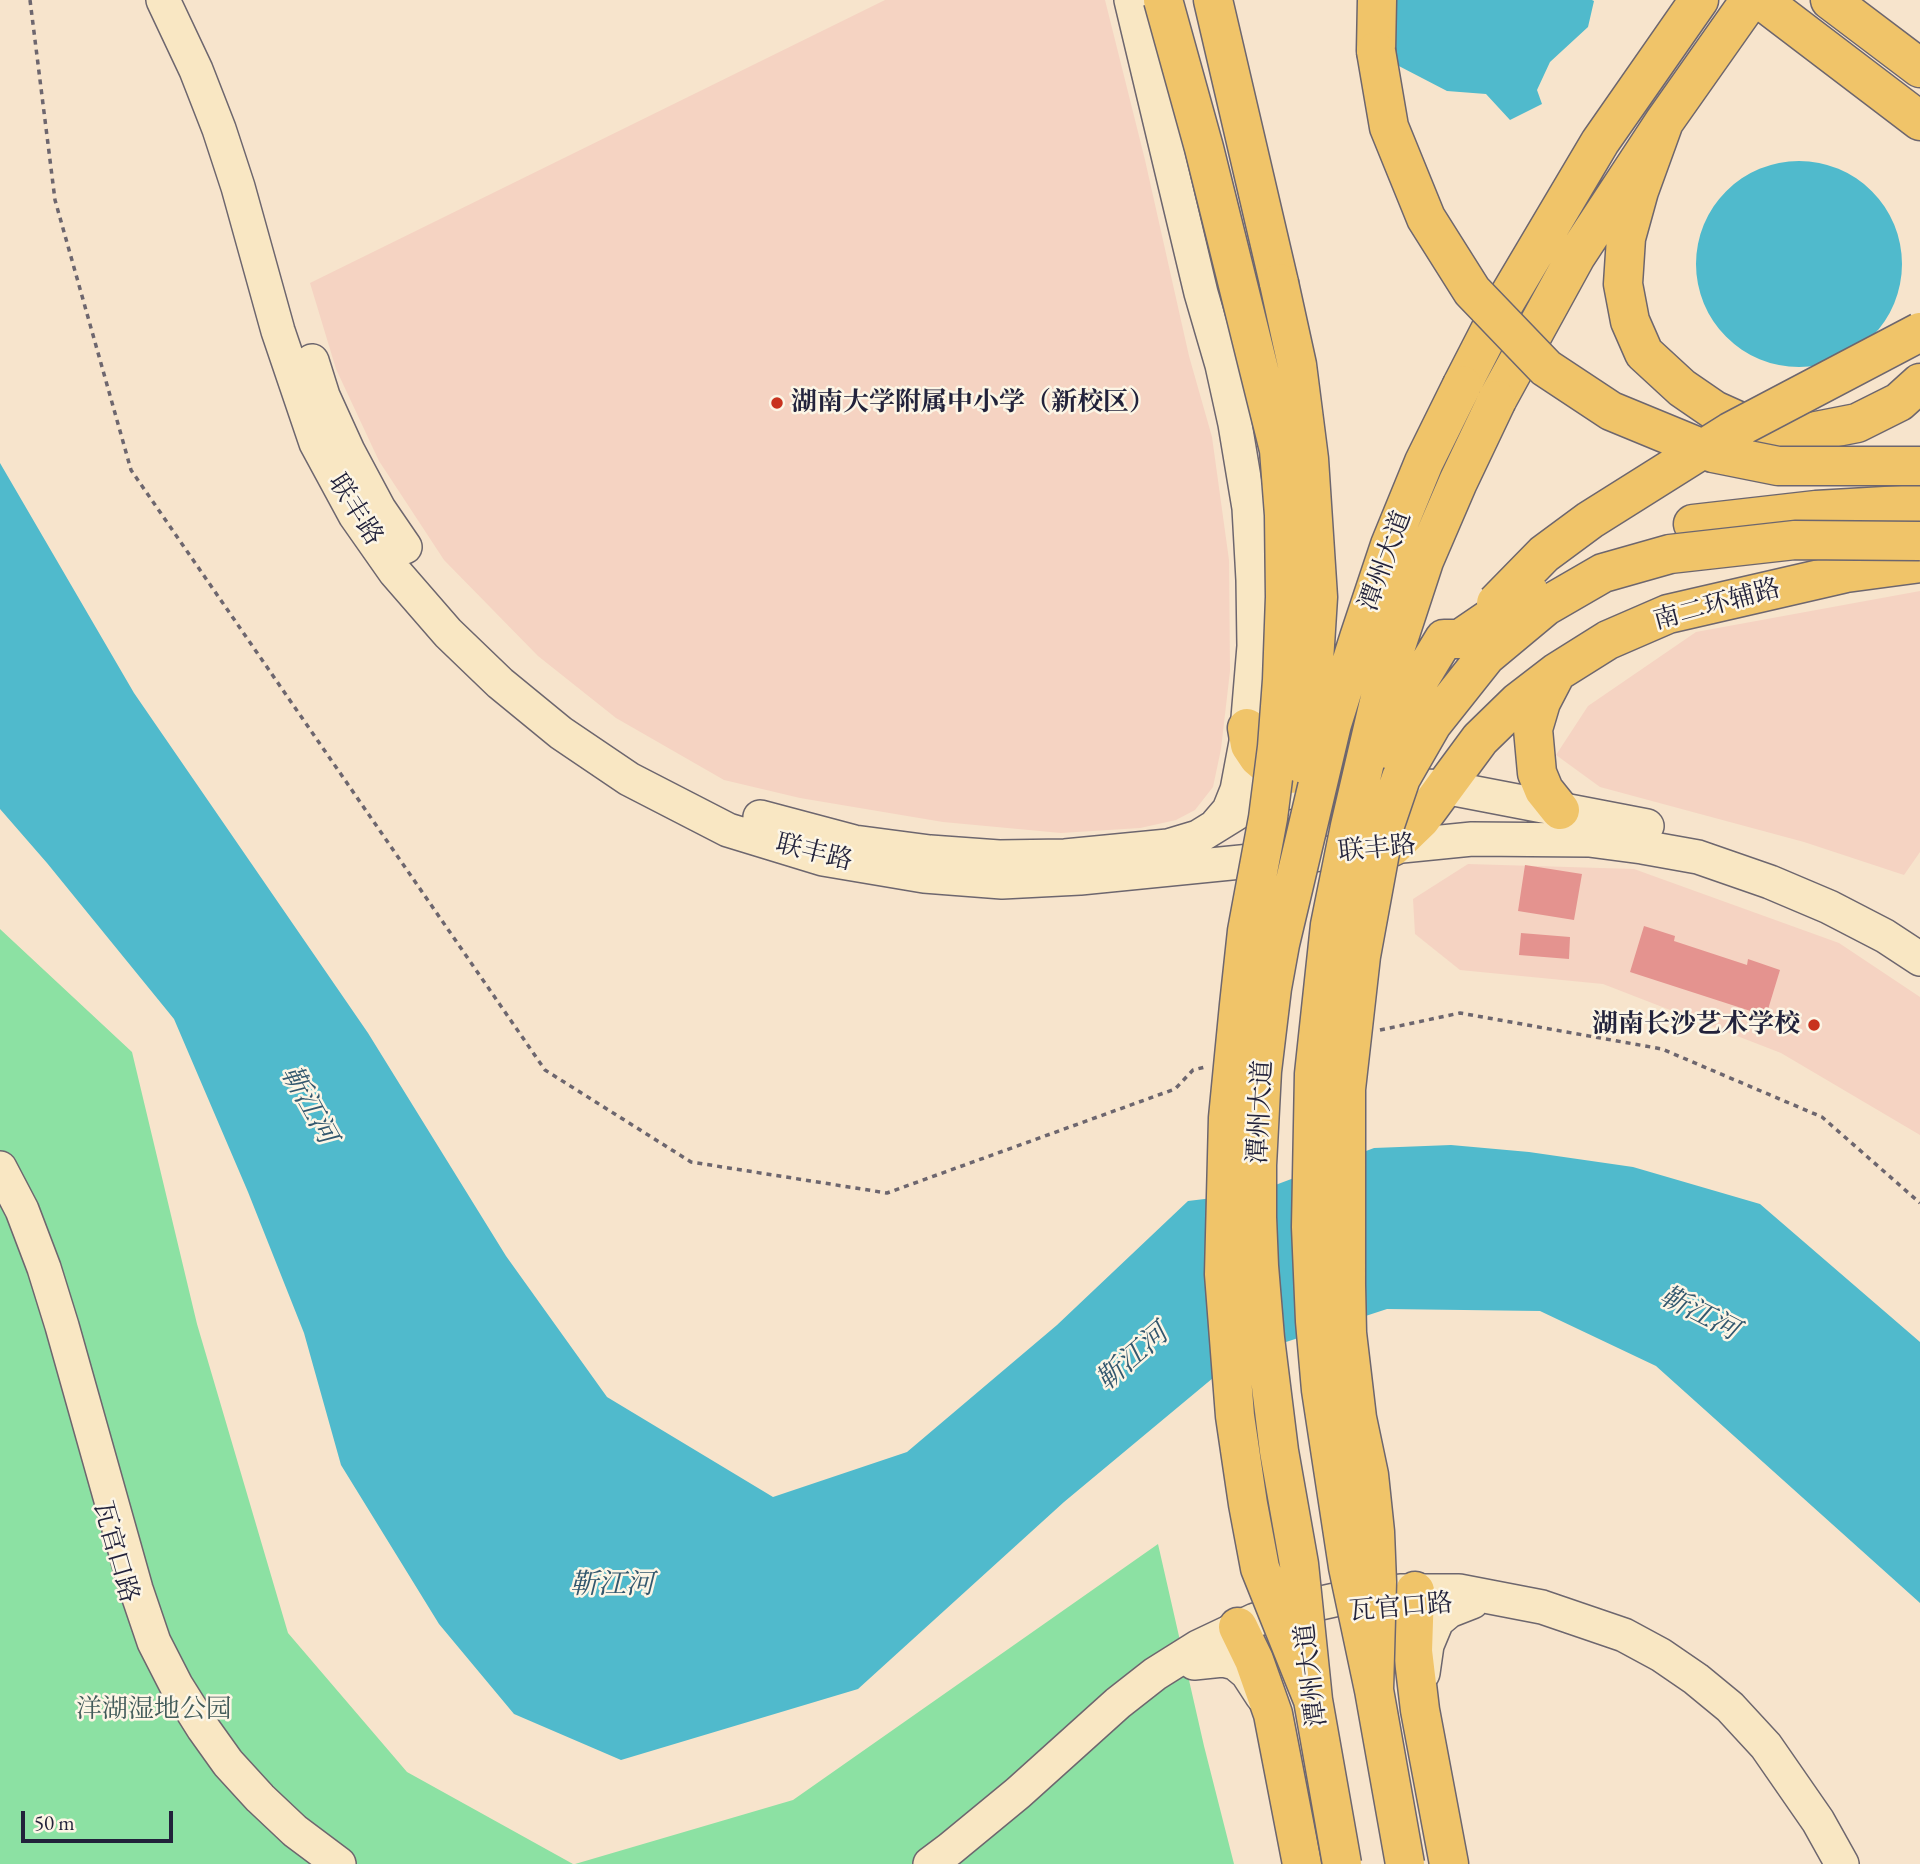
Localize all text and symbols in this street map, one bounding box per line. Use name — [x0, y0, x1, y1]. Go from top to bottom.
place label: 湖南大学附属中小学（新校区） — [791, 387, 1155, 419]
marker: 湖南大学附属中小学（新校区） — [769, 395, 785, 411]
street label: 联丰路 — [321, 469, 389, 551]
street label: 潭州大道 — [1354, 507, 1418, 615]
street label: 南二环辅路 — [1650, 573, 1784, 637]
street label: 联丰路 — [772, 828, 856, 878]
street label: 联丰路 — [1337, 829, 1417, 869]
place label: 湖南长沙艺术学校 — [1592, 1009, 1800, 1041]
marker: 湖南长沙艺术学校 — [1806, 1017, 1822, 1033]
street label: 潭州大道 — [1243, 1059, 1279, 1165]
water label: 靳江河 — [273, 1060, 343, 1150]
water label: 靳江河 — [1654, 1280, 1744, 1348]
water label: 靳江河 — [1090, 1318, 1176, 1398]
street label: 瓦官口路 — [86, 1498, 144, 1606]
water label: 靳江河 — [570, 1568, 654, 1602]
street label: 瓦官口路 — [1348, 1588, 1454, 1628]
street label: 潭州大道 — [1290, 1621, 1334, 1729]
park label: 洋湖湿地公园 — [76, 1694, 232, 1726]
scale bar — [24, 1798, 177, 1842]
text: 50 m — [34, 1809, 75, 1836]

